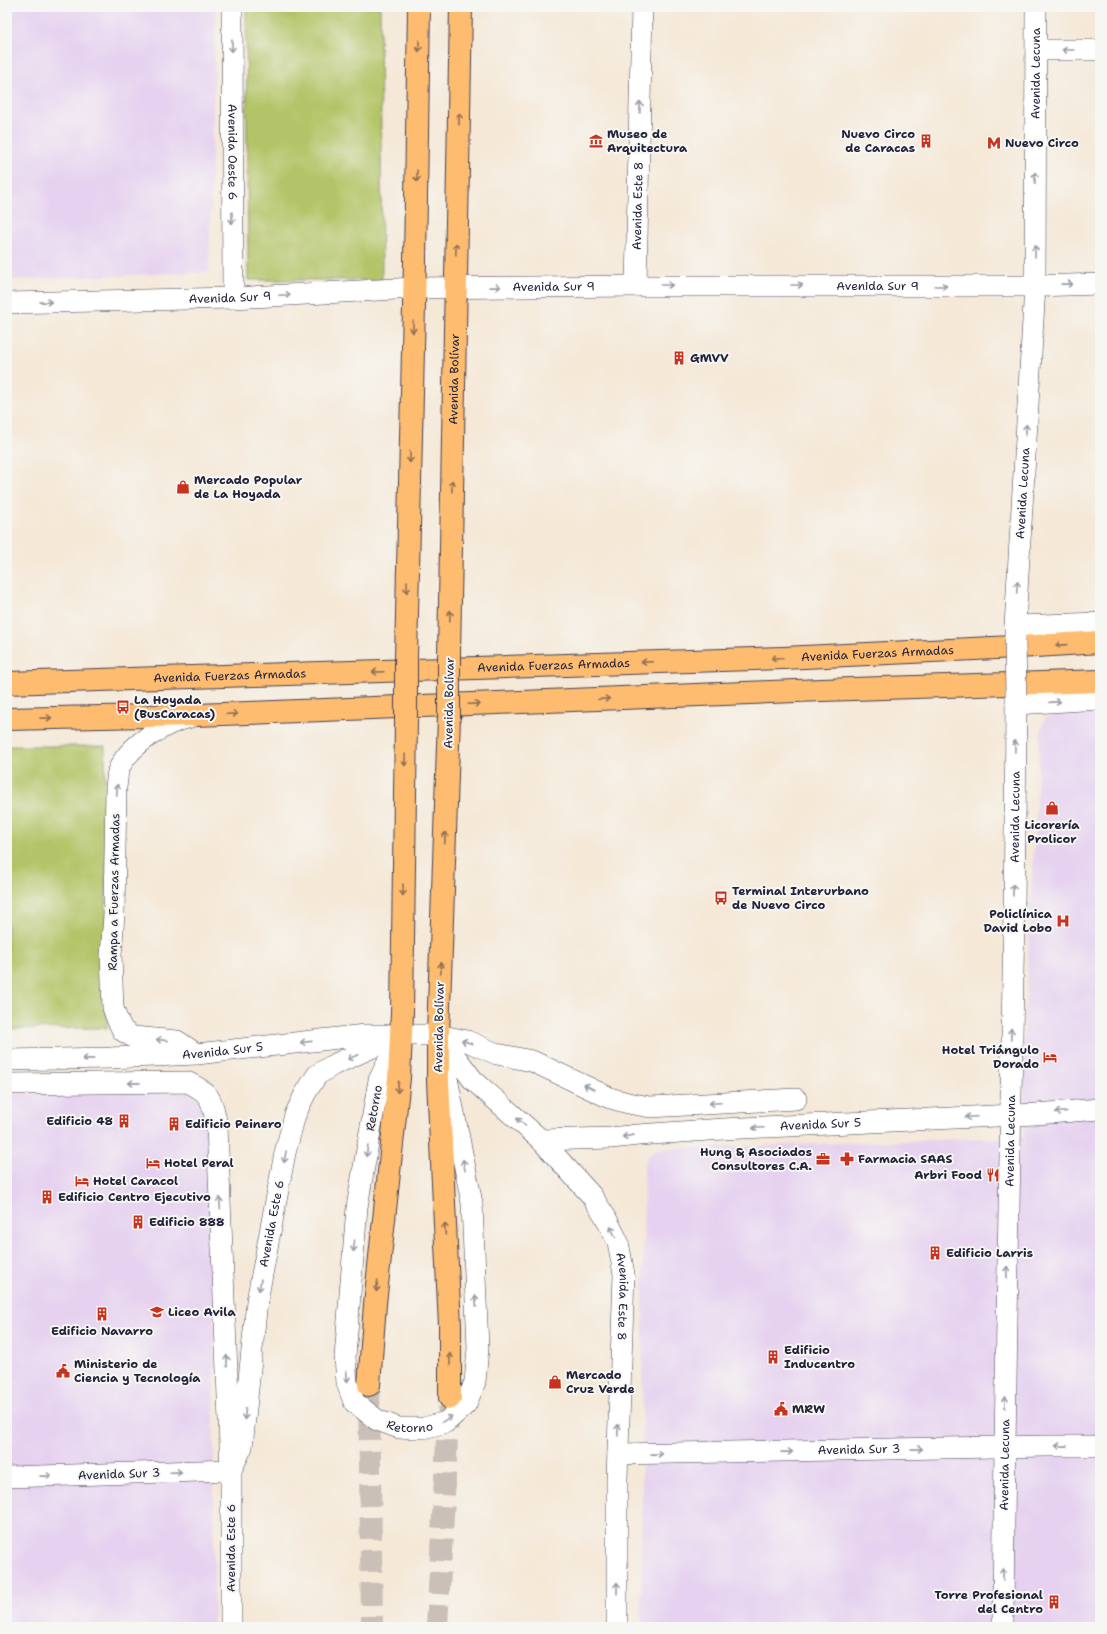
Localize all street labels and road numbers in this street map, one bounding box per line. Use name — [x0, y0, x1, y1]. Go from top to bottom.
street label: Avenida Lecuna — [1028, 27, 1044, 119]
street label: Avenida Oeste 6 — [224, 104, 241, 200]
street label: Avenida Este 8 — [629, 162, 647, 250]
street label: Avenida Sur 9 — [512, 278, 595, 295]
street label: Avenida Sur 9 — [836, 278, 919, 294]
street label: Avenida Sur 9 — [188, 288, 272, 307]
street label: Avenida Bolívar — [445, 333, 463, 425]
street label: Avenida Lecuna — [1012, 447, 1034, 539]
street label: Avenida Fuerzas Armadas — [801, 642, 954, 665]
street label: Avenida Fuerzas Armadas — [477, 655, 631, 676]
street label: Avenida Bolívar — [440, 657, 458, 749]
street label: Avenida Fuerzas Armadas — [153, 665, 307, 686]
street label: Avenida Lecuna — [1007, 771, 1024, 863]
street label: Rampa a Fuerzas Armadas — [105, 813, 123, 971]
street label: Avenida Bolívar — [430, 981, 448, 1073]
street label: Avenida Sur 5 — [182, 1039, 264, 1063]
street label: Retorno — [362, 1084, 386, 1132]
street label: Avenida Lecuna — [1001, 1095, 1019, 1187]
street label: Avenida Sur 5 — [779, 1114, 862, 1134]
street label: Avenida Este 6 — [256, 1179, 288, 1269]
street label: Avenida Este 8 — [612, 1251, 632, 1341]
street label: Retorno — [384, 1416, 435, 1436]
street label: Avenida Lecuna — [996, 1419, 1013, 1511]
street label: Avenida Sur 3 — [818, 1441, 900, 1458]
street label: Avenida Sur 3 — [77, 1465, 161, 1483]
street label: Avenida Este 6 — [223, 1504, 239, 1592]

